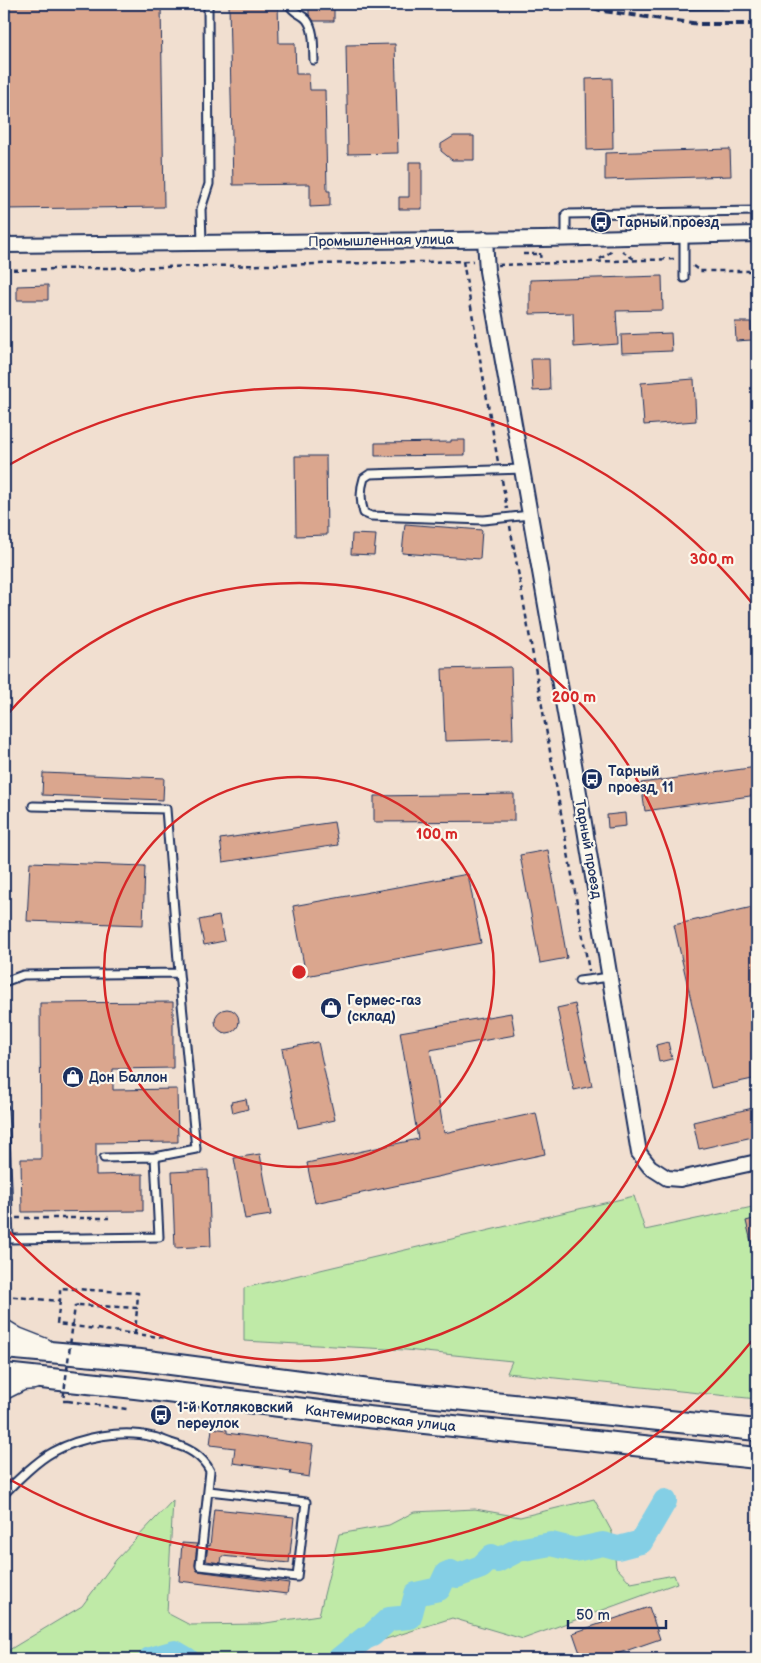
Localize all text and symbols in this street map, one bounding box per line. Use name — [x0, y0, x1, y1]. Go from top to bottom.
bus stop icon: Тарный проезд — [589, 210, 613, 234]
place label: Тарный проезд — [617, 214, 720, 231]
street label: Промышленная улица — [308, 231, 455, 250]
text: 300 m — [690, 550, 734, 569]
text: 200 m — [552, 688, 596, 707]
place label: Тарный проезд, 11 — [608, 763, 674, 796]
bus stop icon: Тарный проезд, 11 — [580, 767, 604, 791]
street label: Тарный проезд — [571, 798, 606, 900]
text: 100 m — [416, 825, 458, 844]
centre of rings — [290, 963, 308, 981]
place label: Гермес-газ (склад) — [347, 992, 421, 1025]
shop icon: Гермес-газ (склад) — [319, 996, 343, 1020]
shop icon: Дон Баллон — [61, 1065, 85, 1089]
place label: Дон Баллон — [89, 1069, 168, 1086]
place label: 1-й Котляковский переулок — [177, 1399, 293, 1432]
street label: Кантемировская улица — [304, 1401, 457, 1435]
bus stop icon: 1-й Котляковский переулок — [149, 1403, 173, 1427]
scale bar — [568, 1598, 666, 1630]
text: 50 m — [576, 1606, 610, 1625]

